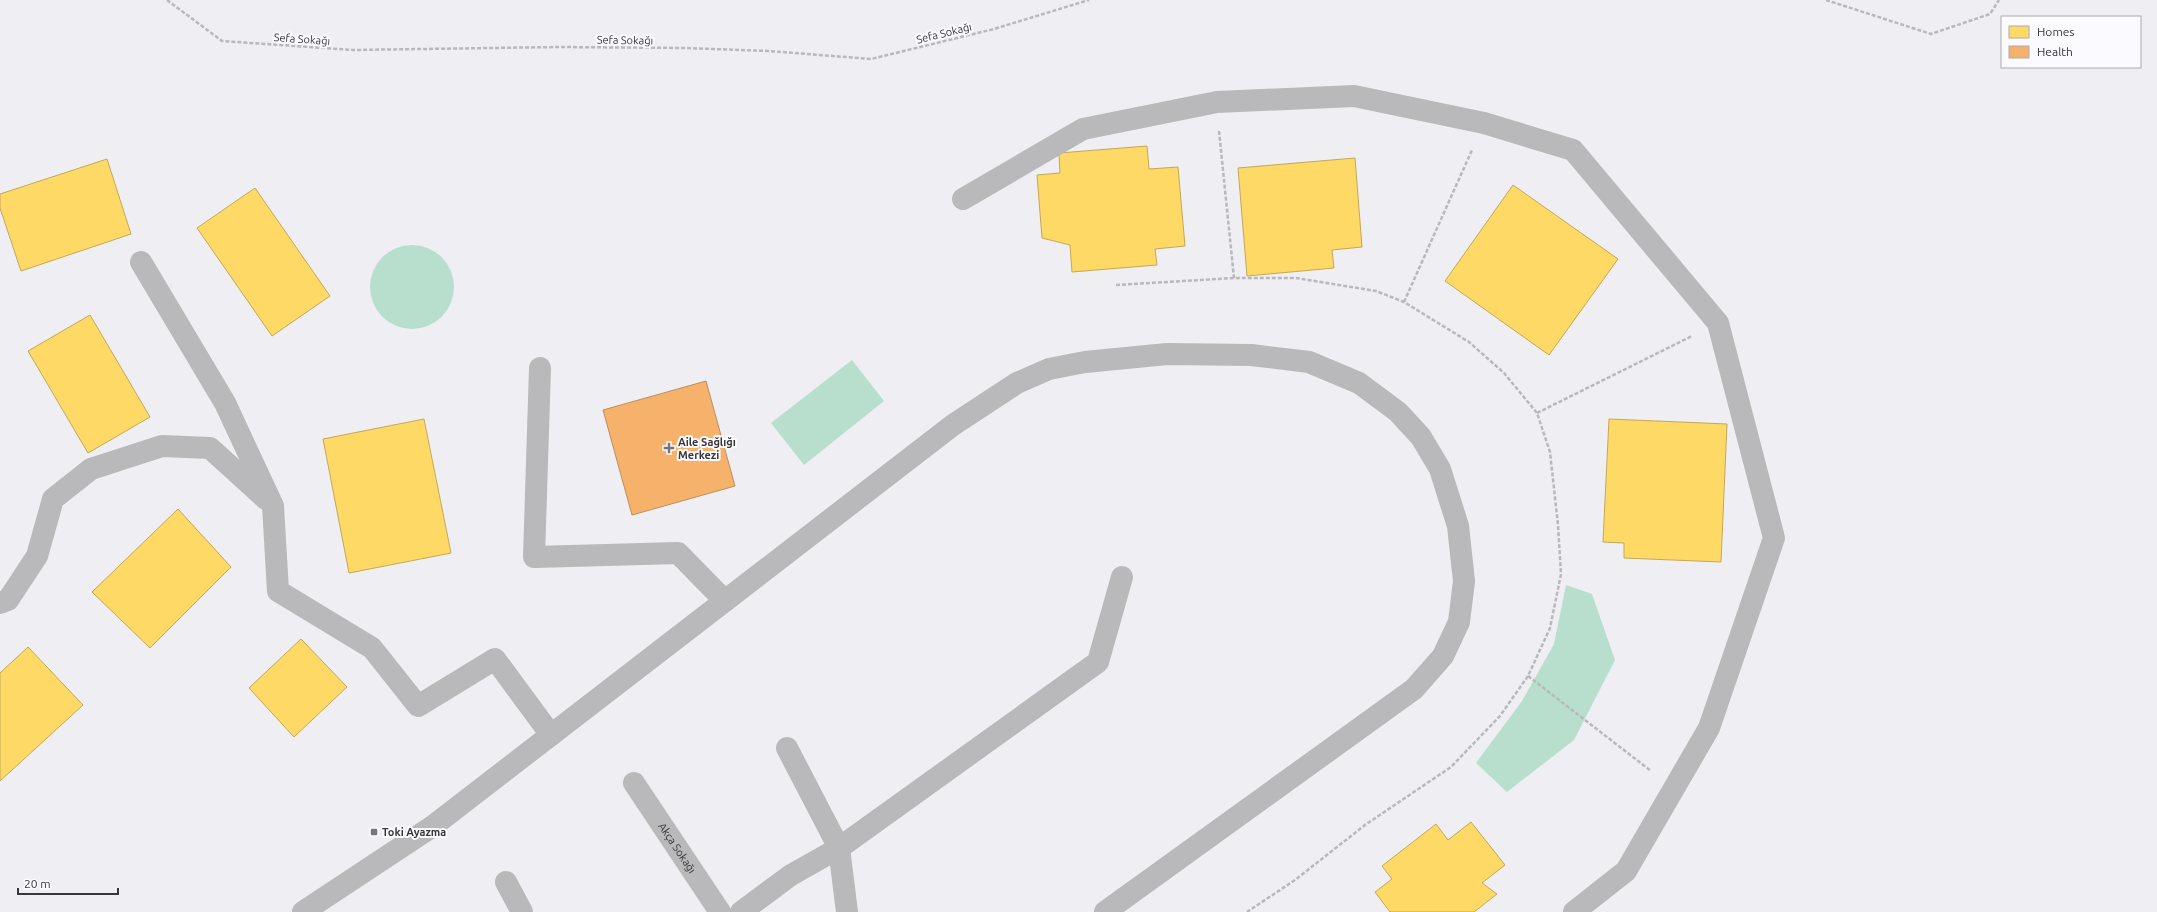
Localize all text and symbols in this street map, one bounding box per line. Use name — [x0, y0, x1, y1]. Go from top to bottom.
legend — [2001, 16, 2141, 68]
street label: Sefa Sokağı — [915, 20, 973, 46]
text: Homes — [2037, 25, 2075, 38]
street label: Sefa Sokağı — [273, 31, 331, 47]
street label: Sefa Sokağı — [597, 34, 653, 46]
text: Health — [2037, 45, 2073, 58]
place label: Aile Sağlığı Merkezi — [678, 436, 736, 461]
marker: Aile Sağlığı Merkezi — [663, 442, 675, 454]
street label: Akça Sokağı — [656, 820, 698, 875]
place label: Toki Ayazma — [382, 826, 446, 838]
marker: Toki Ayazma — [369, 827, 379, 837]
scale bar — [18, 870, 118, 896]
text: 20 m — [24, 877, 51, 890]

